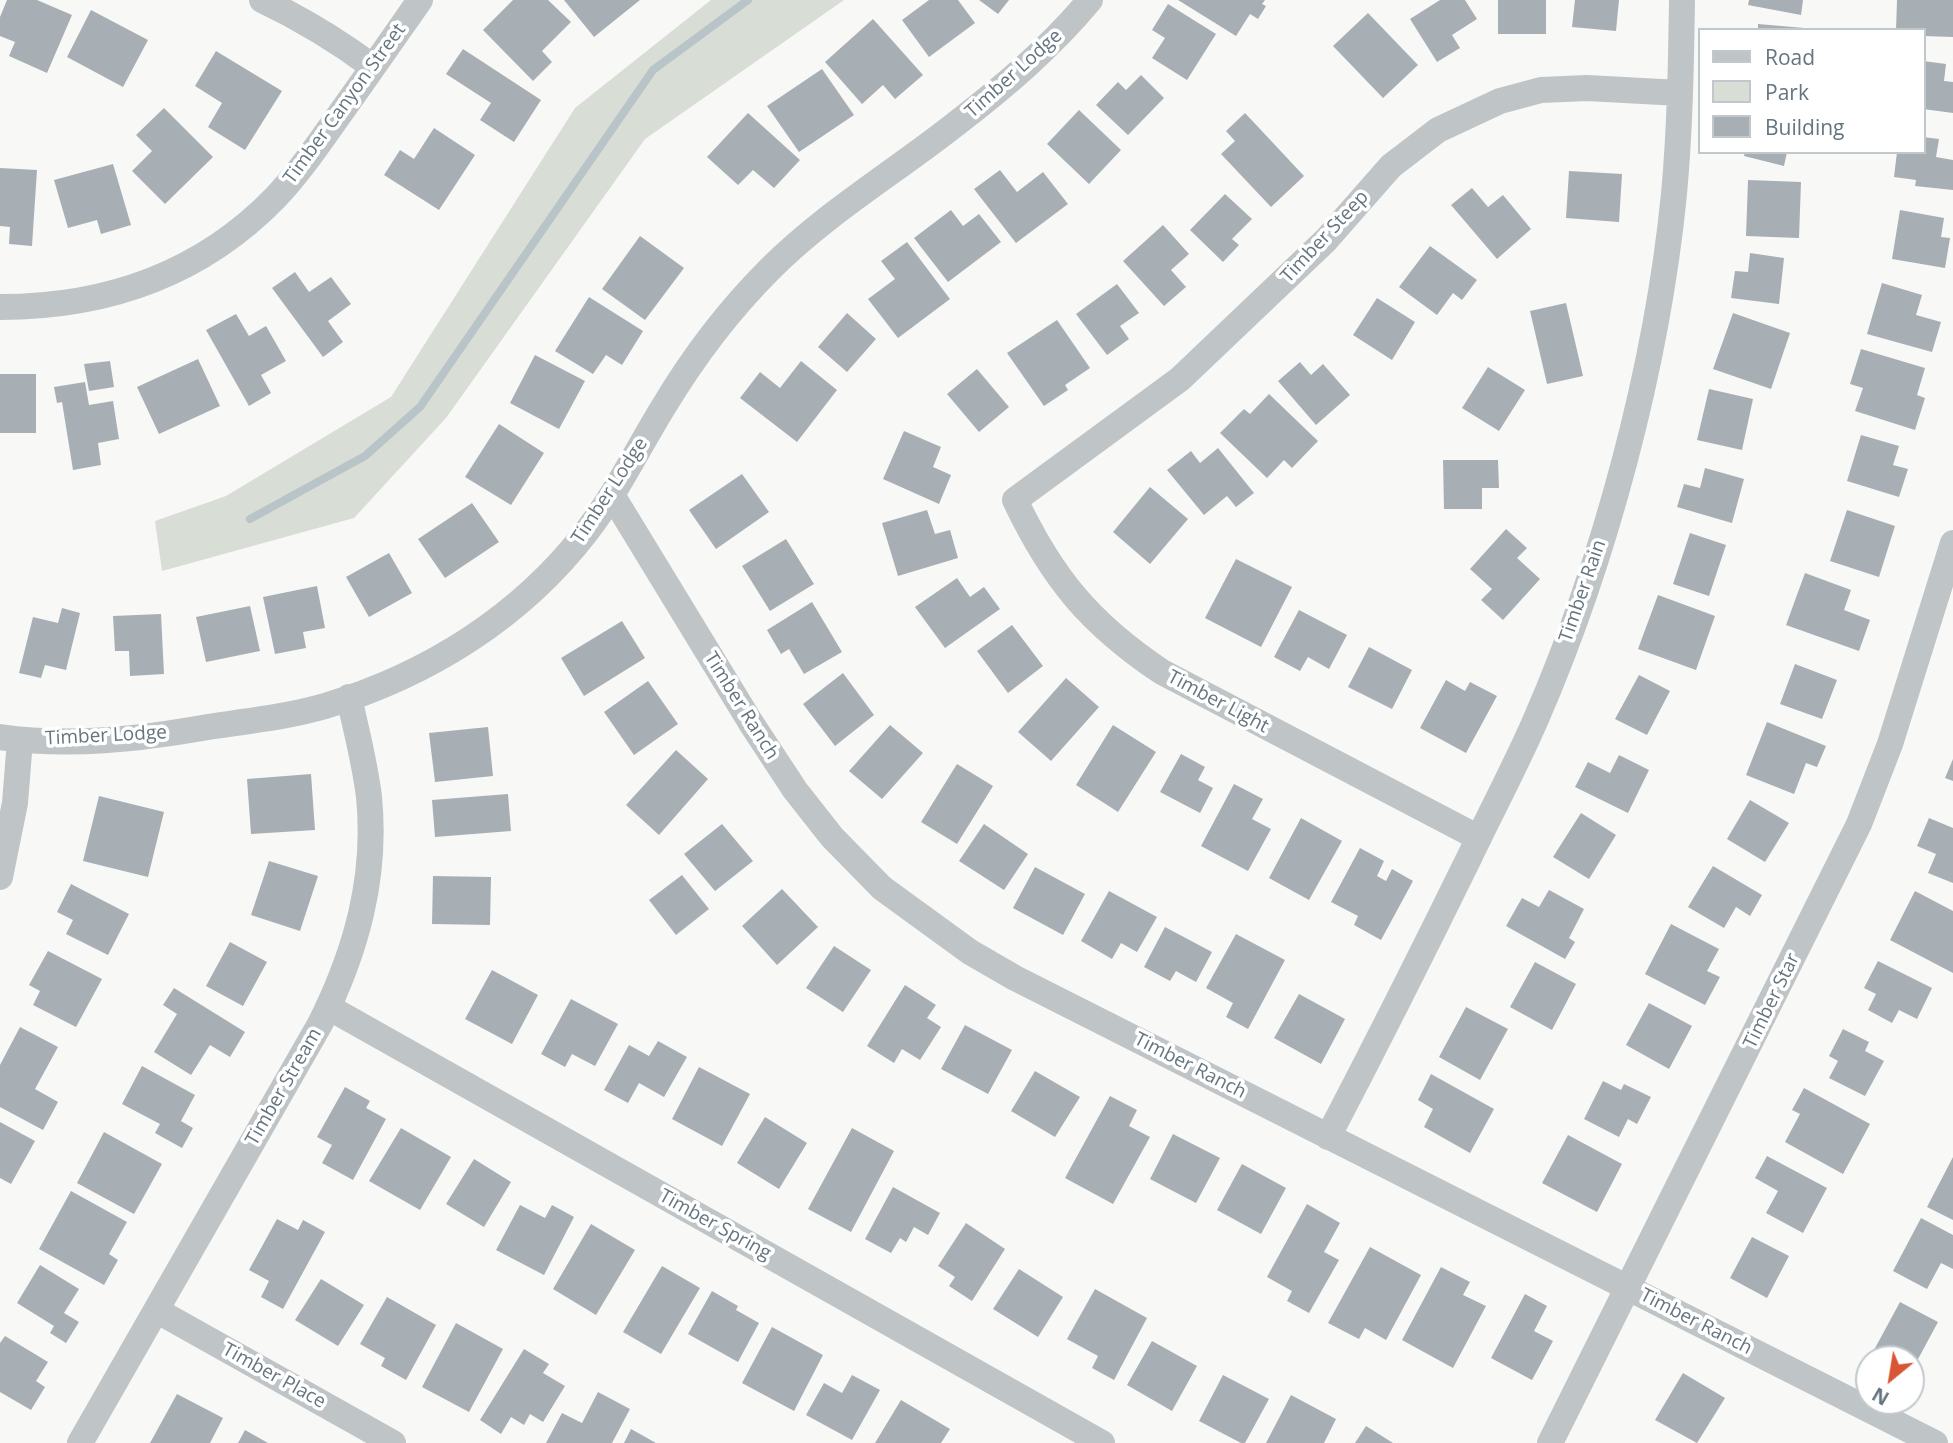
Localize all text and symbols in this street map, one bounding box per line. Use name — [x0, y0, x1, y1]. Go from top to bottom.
street label: Timber Canyon Street — [279, 19, 411, 189]
street label: Timber Lodge — [961, 25, 1067, 123]
legend — [1698, 28, 1925, 154]
text: Road — [1765, 43, 1815, 71]
text: Park — [1765, 78, 1809, 106]
text: Building — [1765, 113, 1844, 141]
street label: Timber Steep — [1276, 186, 1374, 288]
street label: Timber Lodge — [567, 434, 653, 548]
street label: Timber Rain — [1555, 537, 1611, 645]
street label: Timber Ranch — [699, 648, 783, 764]
street label: Timber Light — [1164, 666, 1272, 738]
street label: Timber Lodge — [45, 721, 167, 751]
street label: Timber Star — [1739, 950, 1805, 1052]
street label: Timber Stream — [241, 1024, 327, 1150]
street label: Timber Ranch — [1130, 1028, 1250, 1104]
street label: Timber Spring — [655, 1185, 775, 1265]
street label: Timber Ranch — [1636, 1284, 1756, 1360]
street label: Timber Place — [218, 1338, 330, 1414]
north arrow — [1855, 1345, 1925, 1415]
text: N — [1867, 1381, 1894, 1412]

